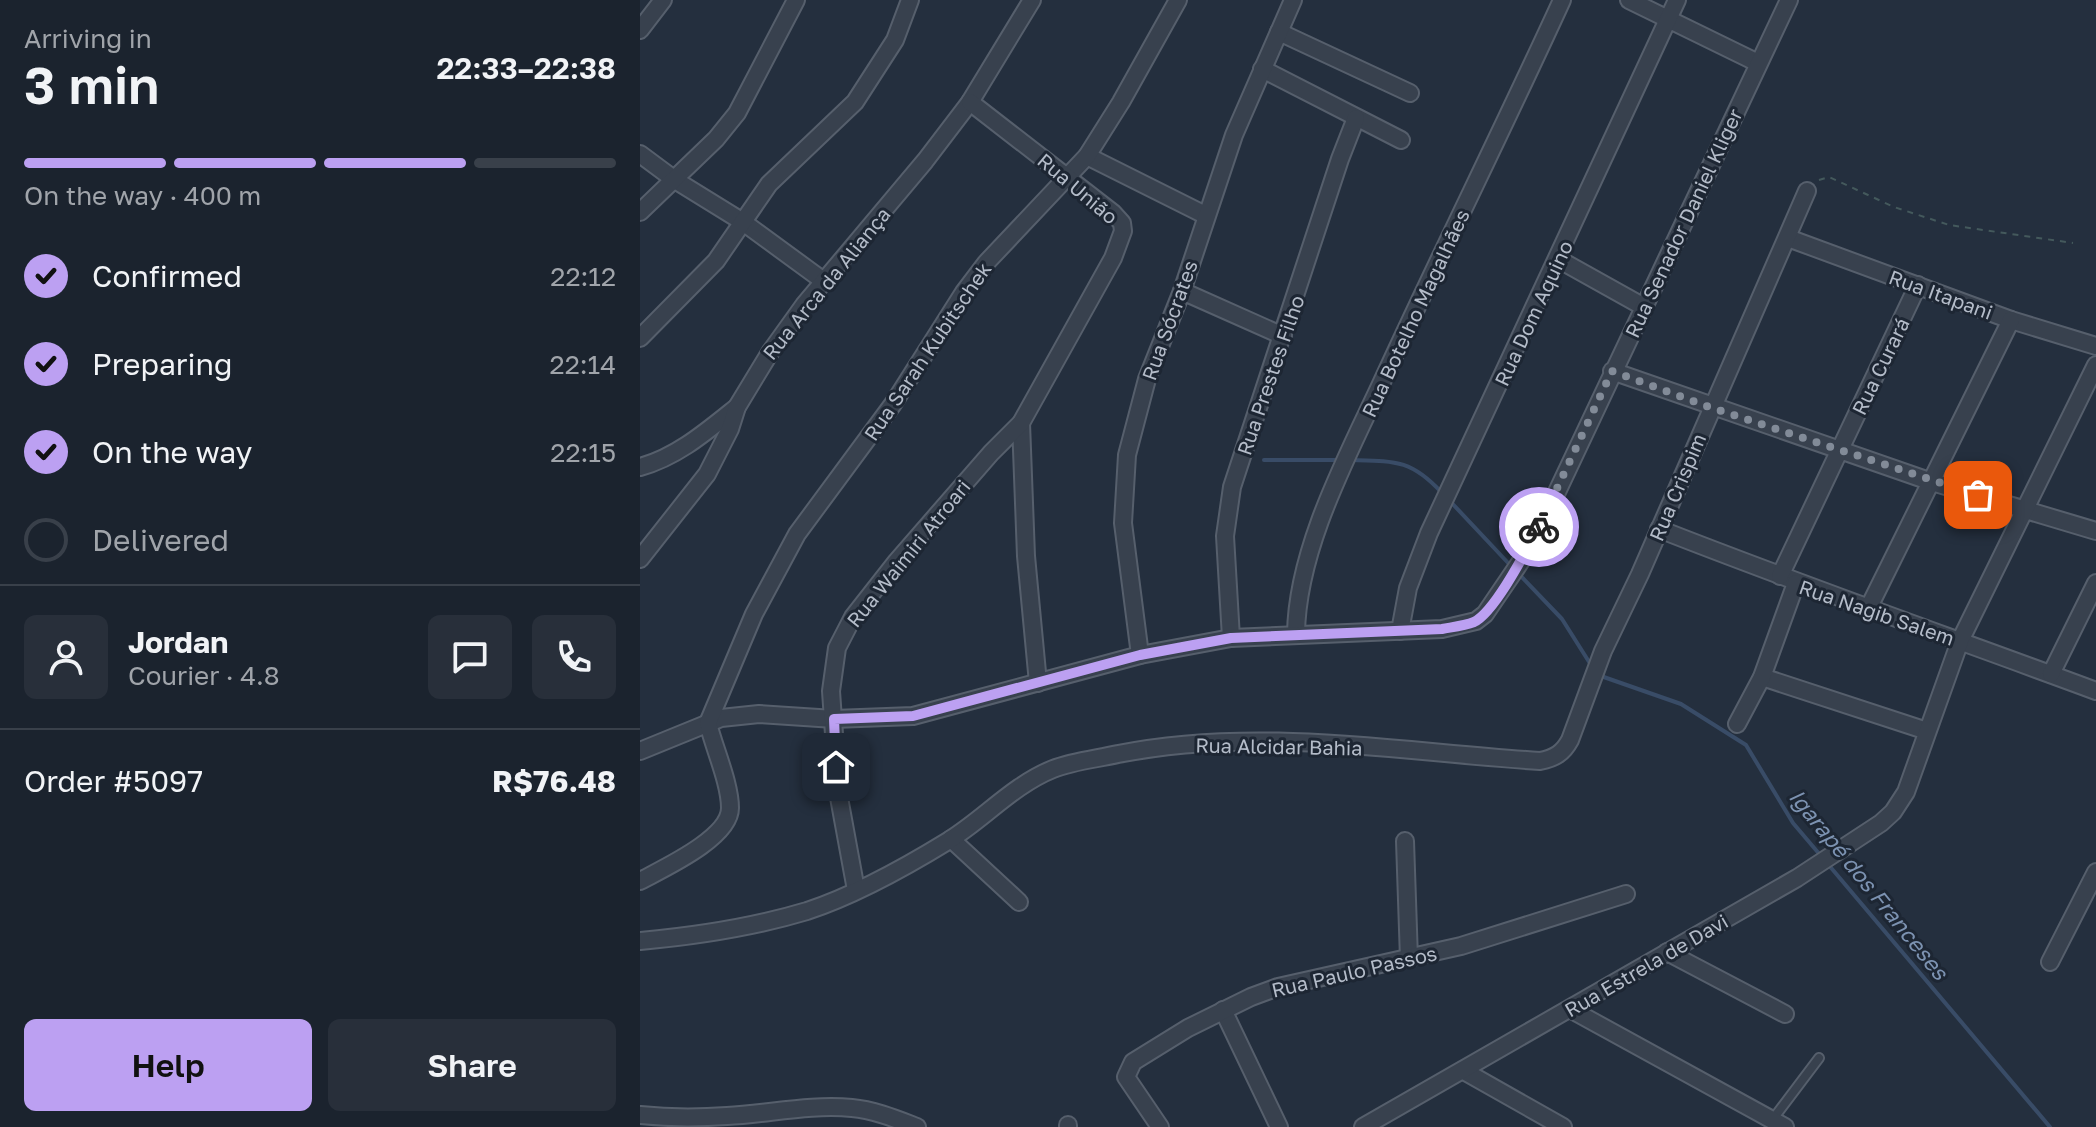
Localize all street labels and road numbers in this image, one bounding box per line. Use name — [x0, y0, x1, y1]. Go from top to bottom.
street label: Rua Senador Daniel Kliger — [1619, 105, 1747, 341]
street label: Rua União — [1033, 148, 1123, 228]
street label: Rua Arca da Aliança — [757, 202, 895, 364]
street label: Rua Botelho Magalhães — [1356, 205, 1474, 421]
street label: Rua Dom Aquino — [1489, 237, 1577, 389]
street label: Rua Sarah Kubitschek — [858, 257, 996, 445]
street label: Rua Sócrates — [1136, 257, 1202, 383]
street label: Rua Itapani — [1886, 264, 1996, 324]
street label: Rua Prestes Filho — [1231, 292, 1309, 458]
street label: Rua Curará — [1846, 314, 1914, 418]
street label: Rua Crispim — [1644, 430, 1710, 544]
street label: Rua Waimiri Atroari — [841, 475, 975, 631]
street label: Rua Nagib Salem — [1796, 574, 1958, 650]
street label: Rua Alcidar Bahia — [1195, 733, 1363, 759]
street label: Rua Estrela de Davi — [1560, 908, 1732, 1022]
street label: Rua Paulo Passos — [1269, 940, 1439, 1002]

